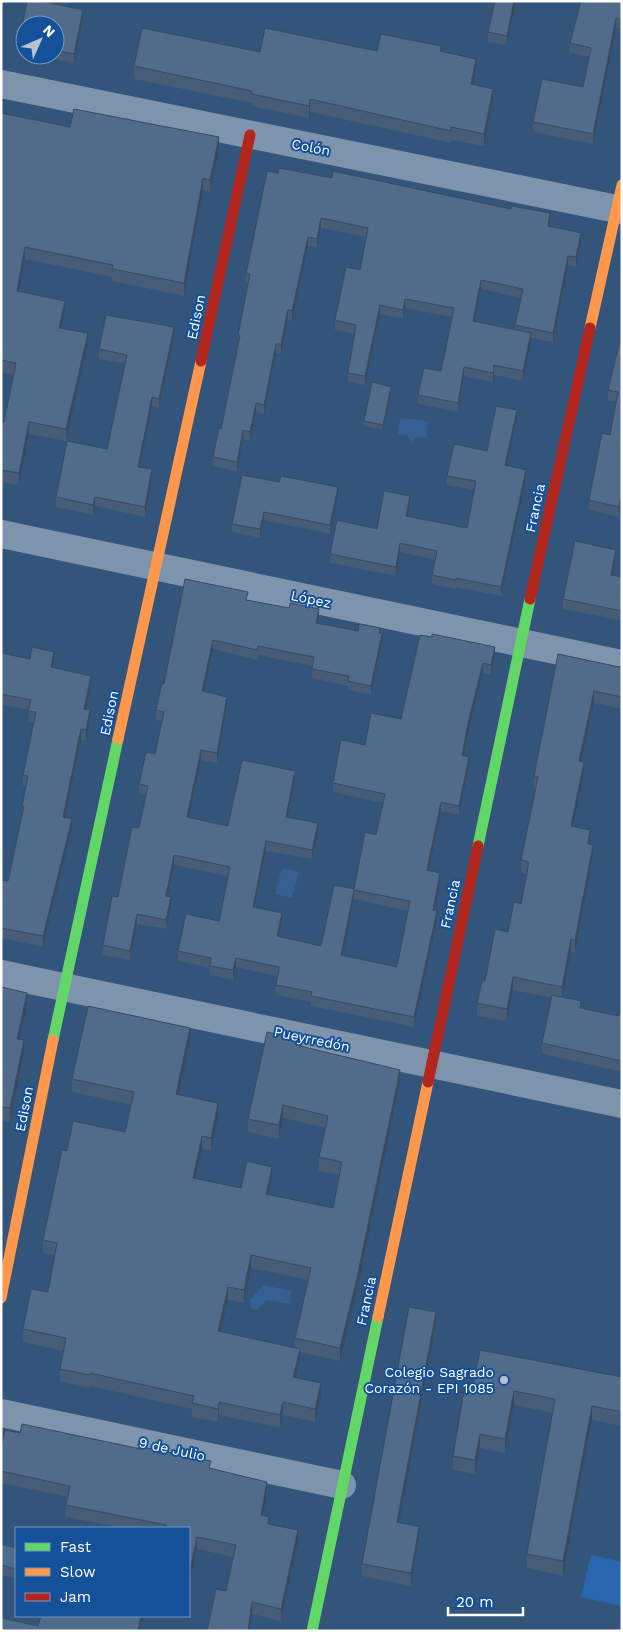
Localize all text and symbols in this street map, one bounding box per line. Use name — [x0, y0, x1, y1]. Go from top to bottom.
north arrow — [15, 15, 65, 65]
text: N — [40, 21, 59, 40]
street label: Colón — [290, 135, 332, 159]
street label: Edison — [183, 293, 209, 341]
street label: Francia — [522, 482, 548, 534]
street label: López — [289, 587, 333, 611]
street label: Edison — [96, 689, 122, 737]
street label: Francia — [437, 878, 463, 930]
street label: Pueyrredón — [273, 1023, 351, 1055]
street label: Edison — [12, 1085, 36, 1133]
street label: Francia — [353, 1275, 379, 1327]
place label: Colegio Sagrado Corazón - EPI 1085 — [364, 1364, 494, 1396]
marker: Colegio Sagrado Corazón - EPI 1085 — [498, 1374, 510, 1386]
street label: 9 de Julio — [137, 1434, 207, 1464]
legend — [15, 1527, 190, 1617]
text: Fast — [60, 1538, 92, 1556]
text: Slow — [60, 1563, 96, 1581]
scale bar — [448, 1584, 523, 1616]
text: Jam — [60, 1588, 91, 1606]
text: 20 m — [456, 1593, 494, 1611]

